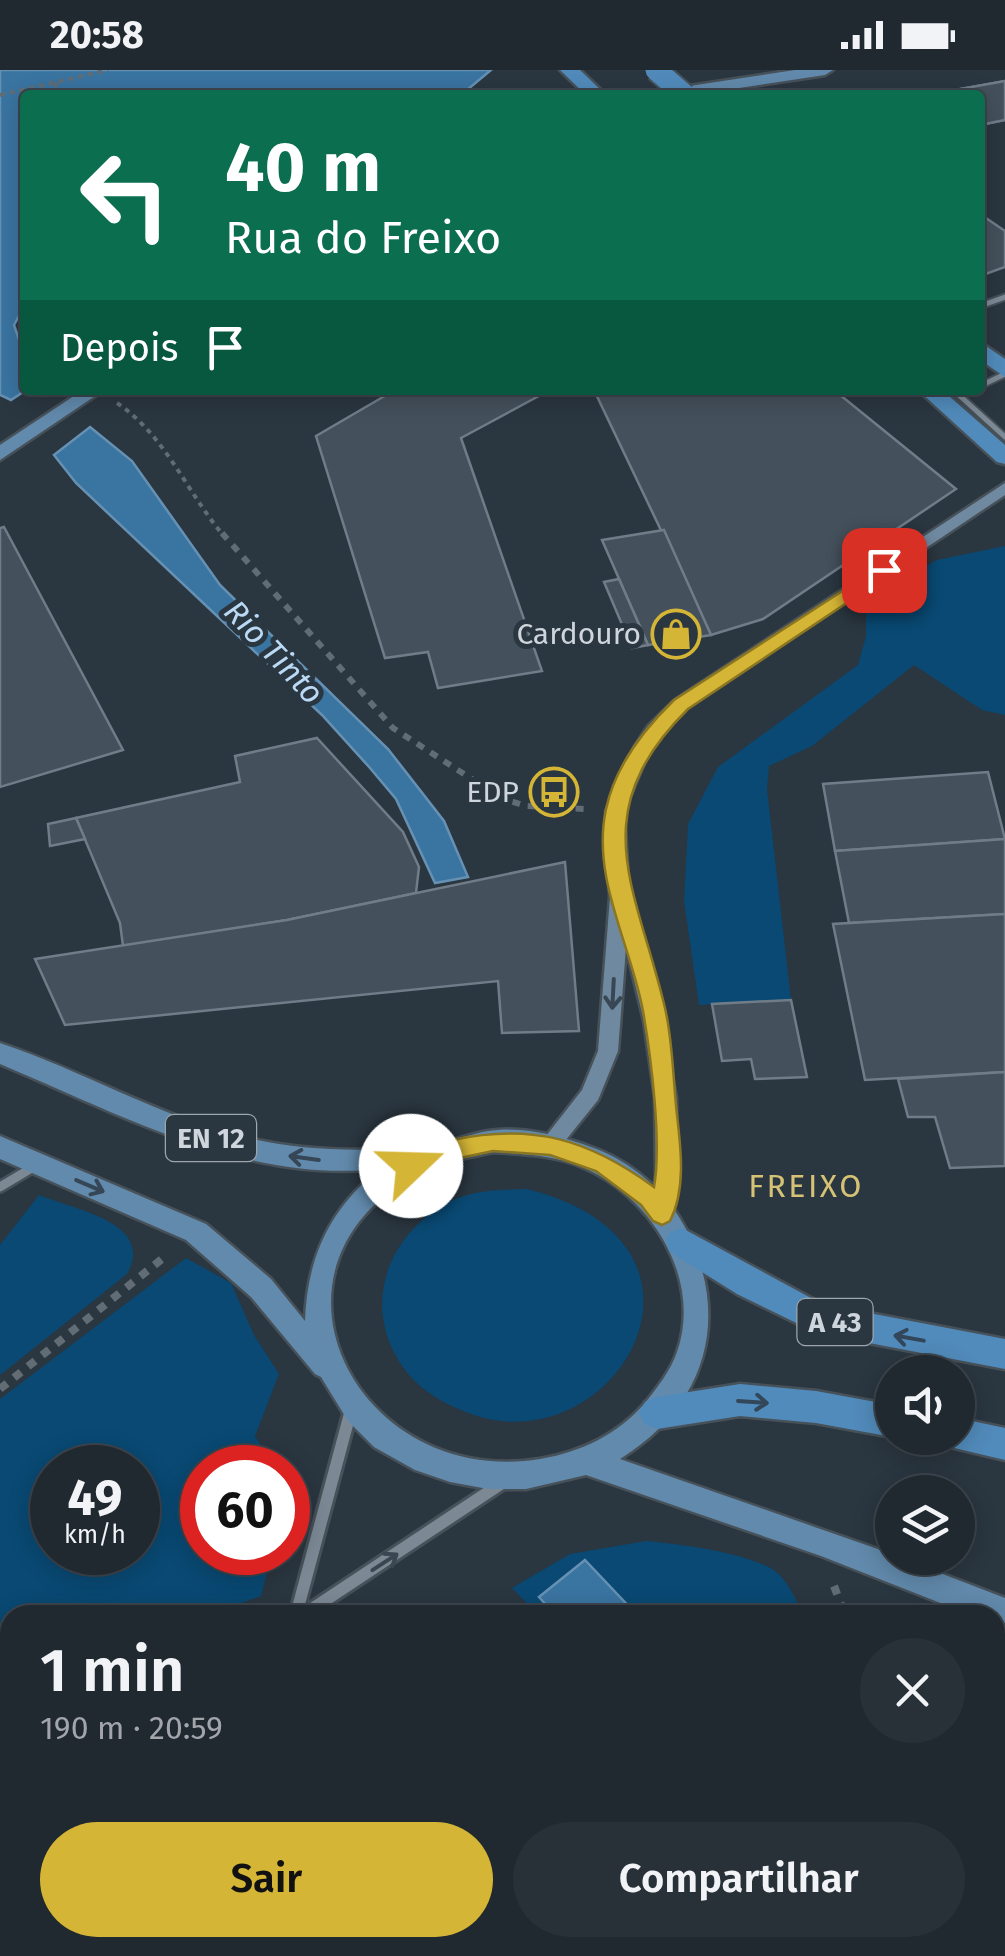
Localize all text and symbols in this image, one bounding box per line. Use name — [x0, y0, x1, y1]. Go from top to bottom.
text: 20:58 — [50, 12, 144, 58]
text: 40 m — [225, 126, 381, 210]
icon: left — [60, 130, 190, 260]
text: Rua do Freixo — [225, 211, 501, 265]
icon: arrive — [198, 320, 253, 375]
text: Depois — [60, 325, 178, 371]
pin — [842, 528, 927, 613]
icon: arrive — [857, 543, 912, 598]
water label: Rio Tinto — [216, 592, 332, 712]
shop icon: Cardouro — [650, 608, 702, 660]
place label: Cardouro — [516, 616, 641, 652]
bus stop icon: EDP — [528, 766, 580, 818]
place label: EDP — [466, 774, 519, 810]
one-way arrow — [603, 977, 622, 1009]
position arrow — [359, 1114, 463, 1218]
road number: EN 12 — [166, 1115, 256, 1161]
one-way arrow — [288, 1148, 321, 1167]
district label: FREIXO — [748, 1167, 864, 1205]
one-way arrow — [74, 1178, 104, 1196]
road number: A 43 — [798, 1299, 872, 1345]
one-way arrow — [893, 1328, 926, 1347]
map controls — [875, 1355, 975, 1575]
button: sound — [875, 1355, 975, 1455]
one-way arrow — [737, 1393, 769, 1412]
speed limit sign: 60 — [180, 1445, 310, 1575]
text: 49 — [67, 1468, 123, 1528]
button: layers — [875, 1475, 975, 1575]
text: km/h — [64, 1520, 126, 1550]
one-way arrow — [370, 1552, 399, 1573]
text: 1 min — [40, 1635, 185, 1707]
button: close — [860, 1638, 965, 1743]
text: 190 m · 20:59 — [40, 1709, 223, 1747]
button: Sair — [40, 1822, 493, 1937]
button: Compartilhar — [513, 1822, 965, 1937]

